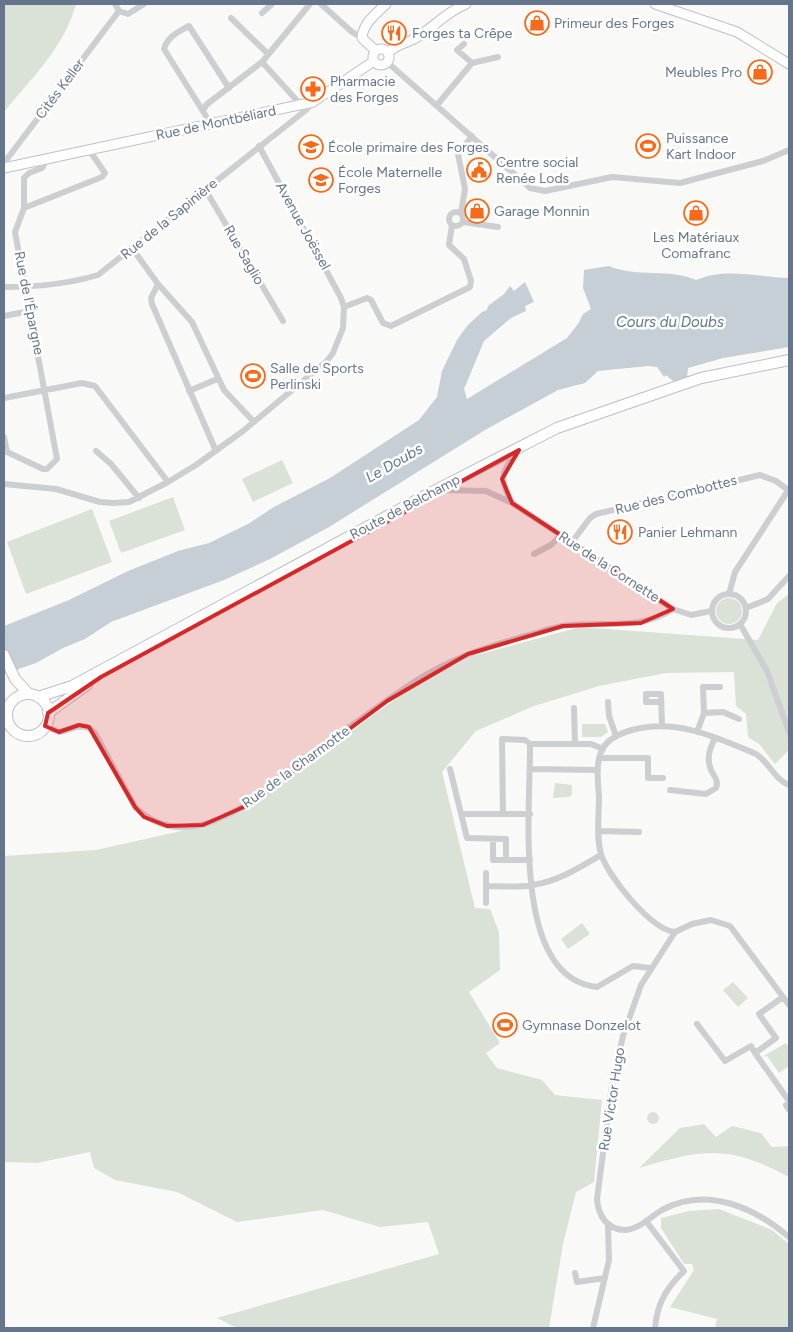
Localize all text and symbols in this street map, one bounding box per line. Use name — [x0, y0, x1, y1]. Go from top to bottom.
shop icon: Primeur des Forges — [524, 10, 550, 36]
place label: Primeur des Forges — [554, 15, 674, 32]
restaurant icon: Forges ta Crêpe — [381, 20, 407, 46]
place label: Forges ta Crêpe — [412, 25, 513, 42]
street label: Cités Keller — [32, 55, 88, 122]
shop icon: Meubles Pro — [747, 59, 773, 85]
place label: Meubles Pro — [665, 64, 742, 81]
place label: Pharmacie des Forges — [330, 73, 399, 106]
pharmacy icon: Pharmacie des Forges — [300, 76, 326, 102]
street label: Rue de Montbéliard — [154, 102, 278, 144]
place label: Puissance Kart Indoor — [666, 130, 736, 163]
sports icon: Puissance Kart Indoor — [635, 133, 661, 159]
school or university icon: École primaire des Forges — [298, 134, 324, 160]
place label: École primaire des Forges — [328, 139, 489, 156]
place label: Centre social Renée Lods — [496, 154, 578, 187]
public building icon: Centre social Renée Lods — [466, 157, 492, 183]
place label: École Maternelle Forges — [338, 164, 442, 197]
school or university icon: École Maternelle Forges — [308, 167, 334, 193]
street label: Rue de la Sapinière — [117, 175, 221, 263]
street label: Avenue Joëssel — [272, 179, 334, 273]
shop icon: Garage Monnin — [464, 198, 490, 224]
shop icon: Les Matériaux Comafranc — [683, 200, 709, 226]
place label: Garage Monnin — [494, 203, 590, 220]
street label: Rue Saglio — [220, 222, 268, 288]
place label: Les Matériaux Comafranc — [653, 229, 740, 262]
street label: Rue de l'Épargne — [11, 250, 47, 356]
water label: Cours du Doubs — [616, 313, 724, 331]
place label: Salle de Sports Perlinski — [270, 360, 364, 393]
sports icon: Salle de Sports Perlinski — [240, 363, 266, 389]
water label: Le Doubs — [362, 439, 426, 487]
street label: Route de Belchamp — [347, 471, 463, 543]
street label: Rue des Combottes — [613, 472, 739, 518]
restaurant icon: Panier Lehmann — [607, 519, 633, 545]
place label: Panier Lehmann — [638, 524, 738, 541]
street label: Rue de la Cornette — [555, 528, 663, 606]
street label: Rue de la Charmotte — [239, 722, 353, 812]
sports icon: Gymnase Donzelot — [492, 1012, 518, 1038]
place label: Gymnase Donzelot — [522, 1017, 641, 1034]
street label: Rue Victor Hugo — [595, 1046, 629, 1152]

